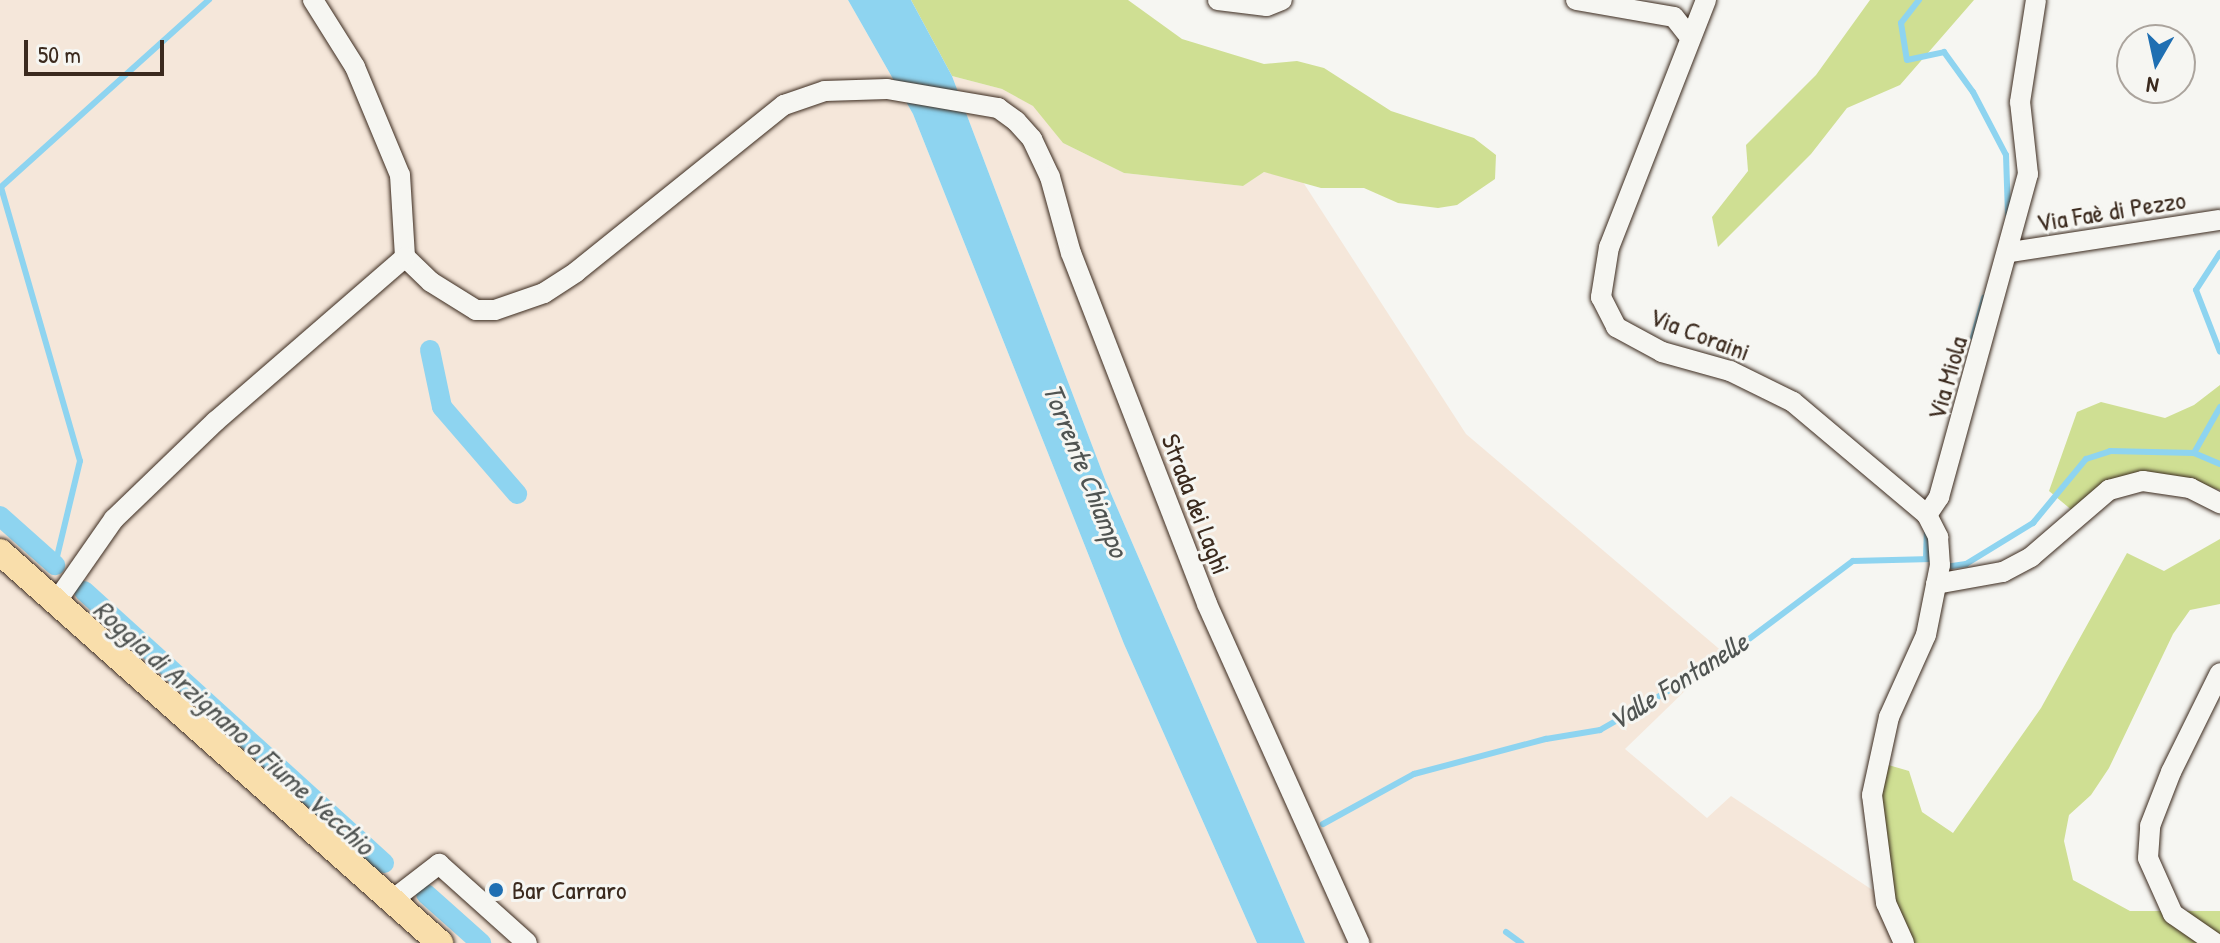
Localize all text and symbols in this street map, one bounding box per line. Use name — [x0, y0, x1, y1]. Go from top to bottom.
scale bar — [28, 24, 168, 74]
north arrow — [2116, 24, 2196, 104]
text: 50 m — [38, 38, 81, 70]
text: N — [2144, 70, 2161, 101]
street label: Via Faè di Pezzo — [2034, 184, 2188, 238]
street label: Via Coraini — [1645, 301, 1755, 367]
street label: Via Miola — [1920, 333, 1974, 423]
water label: Torrente Chiampo — [1036, 379, 1136, 561]
street label: Strada dei Laghi — [1155, 429, 1237, 579]
water label: Roggia di Arzignano o Fiume Vecchio — [87, 592, 381, 862]
water label: Valle Fontanelle — [1602, 625, 1754, 737]
place label: Bar Carraro — [512, 874, 627, 906]
marker: Bar Carraro — [487, 881, 505, 899]

